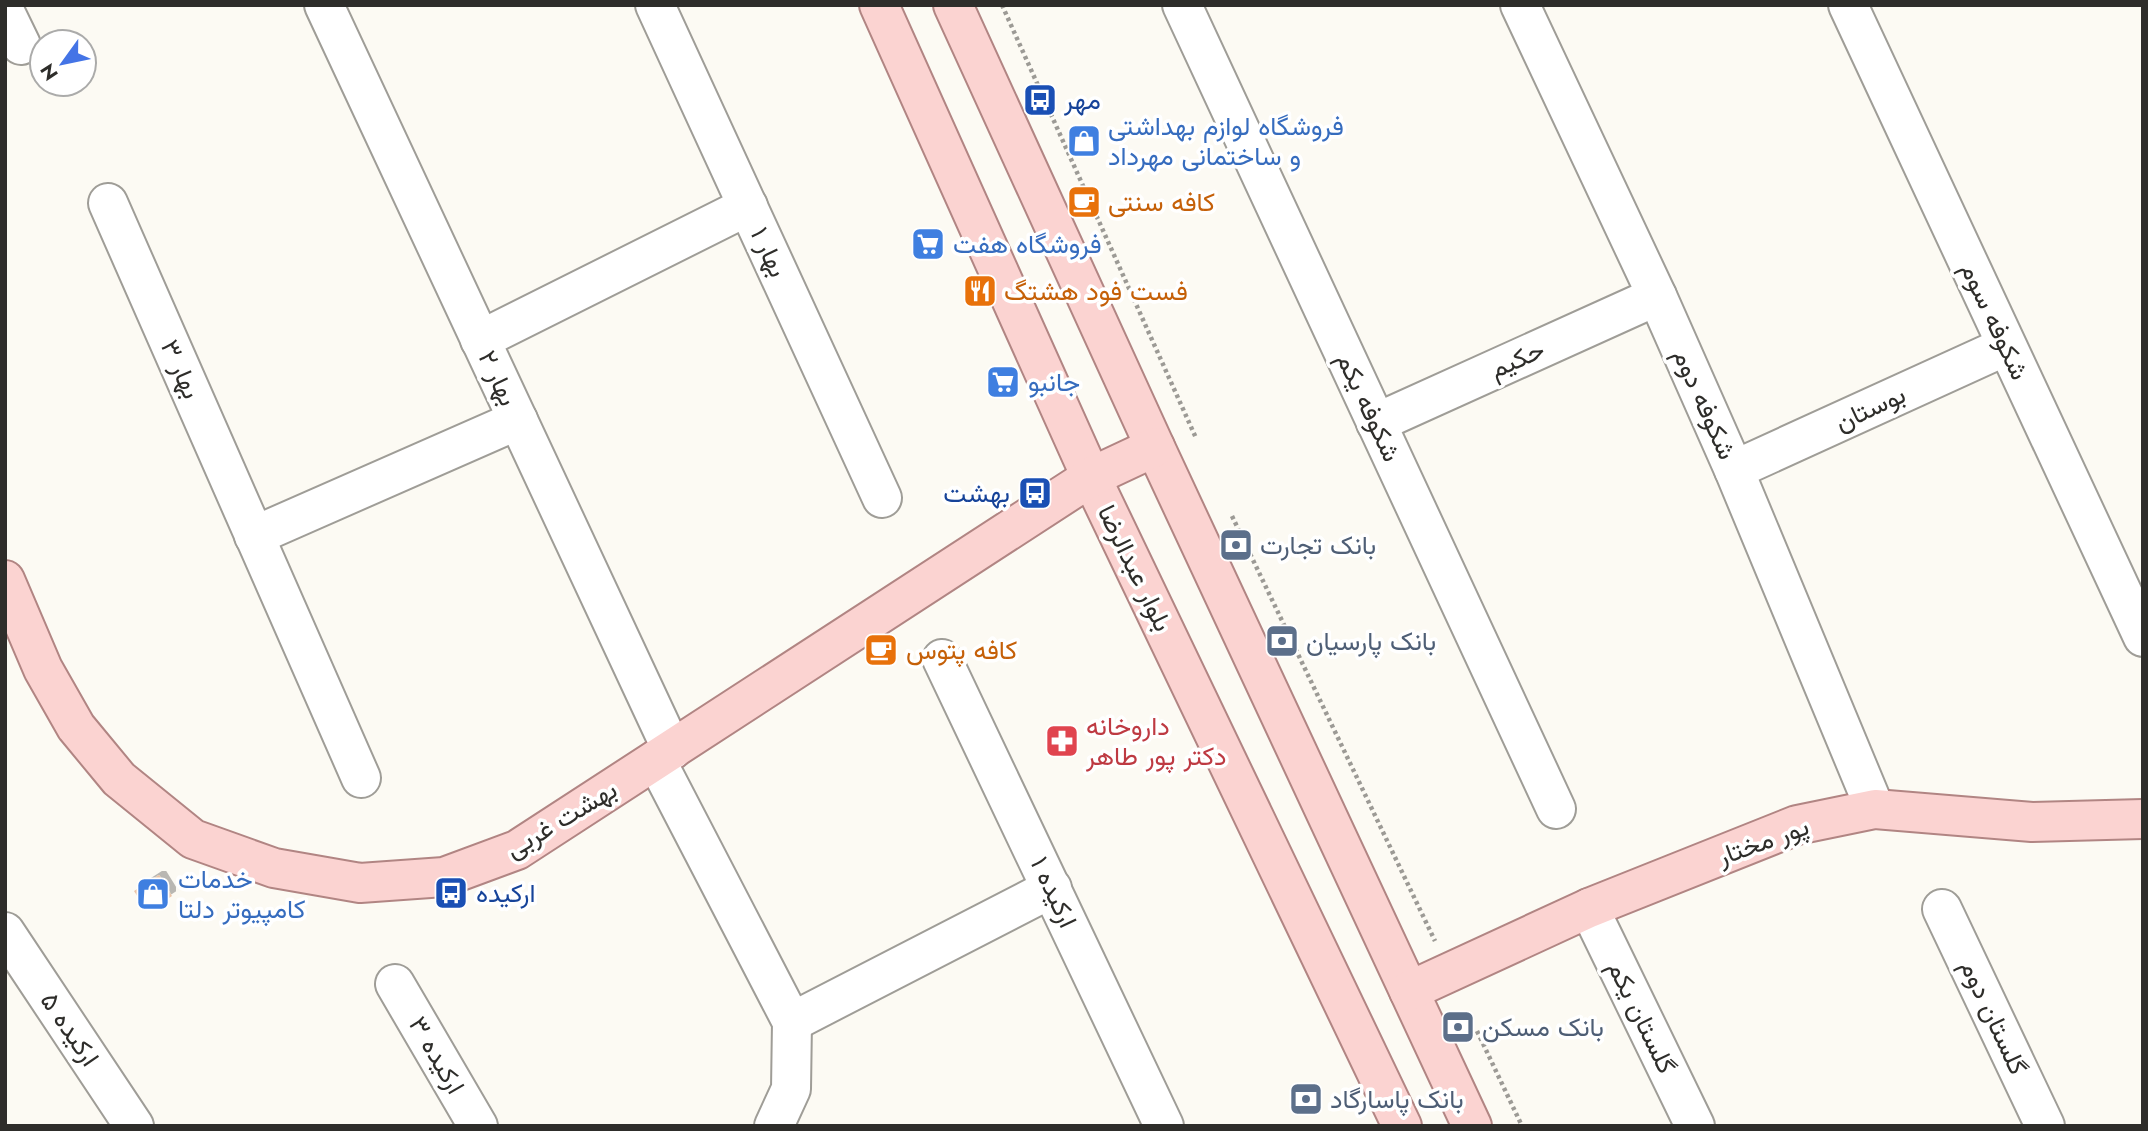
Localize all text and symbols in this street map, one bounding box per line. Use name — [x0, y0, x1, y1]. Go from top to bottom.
north arrow — [28, 28, 98, 98]
text: N — [34, 58, 65, 86]
bus stop icon: مهر — [1021, 81, 1059, 119]
place label: مهر — [1063, 81, 1101, 119]
place label: فروشگاه لوازم بهداشتی و ساختمانی مهرداد — [1108, 107, 1344, 175]
shop icon: فروشگاه لوازم بهداشتی و ساختمانی مهرداد — [1065, 122, 1103, 160]
cafe icon: کافه سنتی — [1065, 183, 1103, 221]
place label: کافه سنتی — [1108, 183, 1215, 221]
street label: بهار ۱ — [741, 221, 797, 283]
supermarket icon: فروشگاه هفت — [909, 225, 947, 263]
place label: فروشگاه هفت — [953, 225, 1102, 263]
street label: شکوفه سوم — [1951, 256, 2039, 386]
restaurant icon: فست فود هشتگ — [961, 272, 999, 310]
place label: فست فود هشتگ — [1004, 272, 1188, 310]
street label: حکیم — [1483, 330, 1551, 388]
street label: بهار ۳ — [151, 333, 211, 405]
street label: شکوفه دوم — [1664, 342, 1746, 466]
street label: بهار ۲ — [469, 344, 527, 412]
street label: شکوفه یکم — [1327, 346, 1411, 468]
supermarket icon: جانبو — [984, 363, 1022, 401]
place label: جانبو — [1028, 363, 1080, 401]
street label: بوستان — [1828, 375, 1912, 441]
place label: بهشت — [943, 474, 1010, 512]
bus stop icon: بهشت — [1016, 474, 1054, 512]
street label: بلوار عبدالرضا — [1088, 498, 1182, 638]
bank icon: بانک تجارت — [1217, 526, 1255, 564]
place label: بانک تجارت — [1260, 526, 1376, 564]
bank icon: بانک پارسیان — [1263, 622, 1301, 660]
place label: بانک پارسیان — [1306, 622, 1436, 660]
cafe icon: کافه پتوس — [862, 631, 900, 669]
place label: کافه پتوس — [906, 631, 1017, 669]
place label: داروخانه دکتر پور طاهر — [1085, 707, 1226, 775]
pharmacy icon: داروخانه دکتر پور طاهر — [1043, 722, 1081, 760]
street label: بهشت غربی — [498, 771, 624, 867]
street label: پور مختار — [1711, 807, 1814, 875]
street label: ارکیده ۱ — [1021, 850, 1087, 934]
place label: خدمات کامپیوتر دلتا — [178, 860, 305, 928]
bus stop icon: ارکیده — [432, 874, 470, 912]
place label: ارکیده — [476, 874, 535, 912]
shop icon: خدمات کامپیوتر دلتا — [134, 875, 172, 913]
street label: گلستان دوم — [1951, 953, 2037, 1081]
street label: گلستان یکم — [1598, 954, 1686, 1080]
street label: ارکیده ۵ — [31, 984, 109, 1074]
bank icon: بانک مسکن — [1439, 1008, 1477, 1046]
place label: بانک مسکن — [1482, 1008, 1604, 1046]
street label: ارکیده ۳ — [399, 1009, 475, 1101]
bank icon: بانک پاسارگاد — [1287, 1080, 1325, 1118]
place label: بانک پاسارگاد — [1330, 1080, 1464, 1118]

